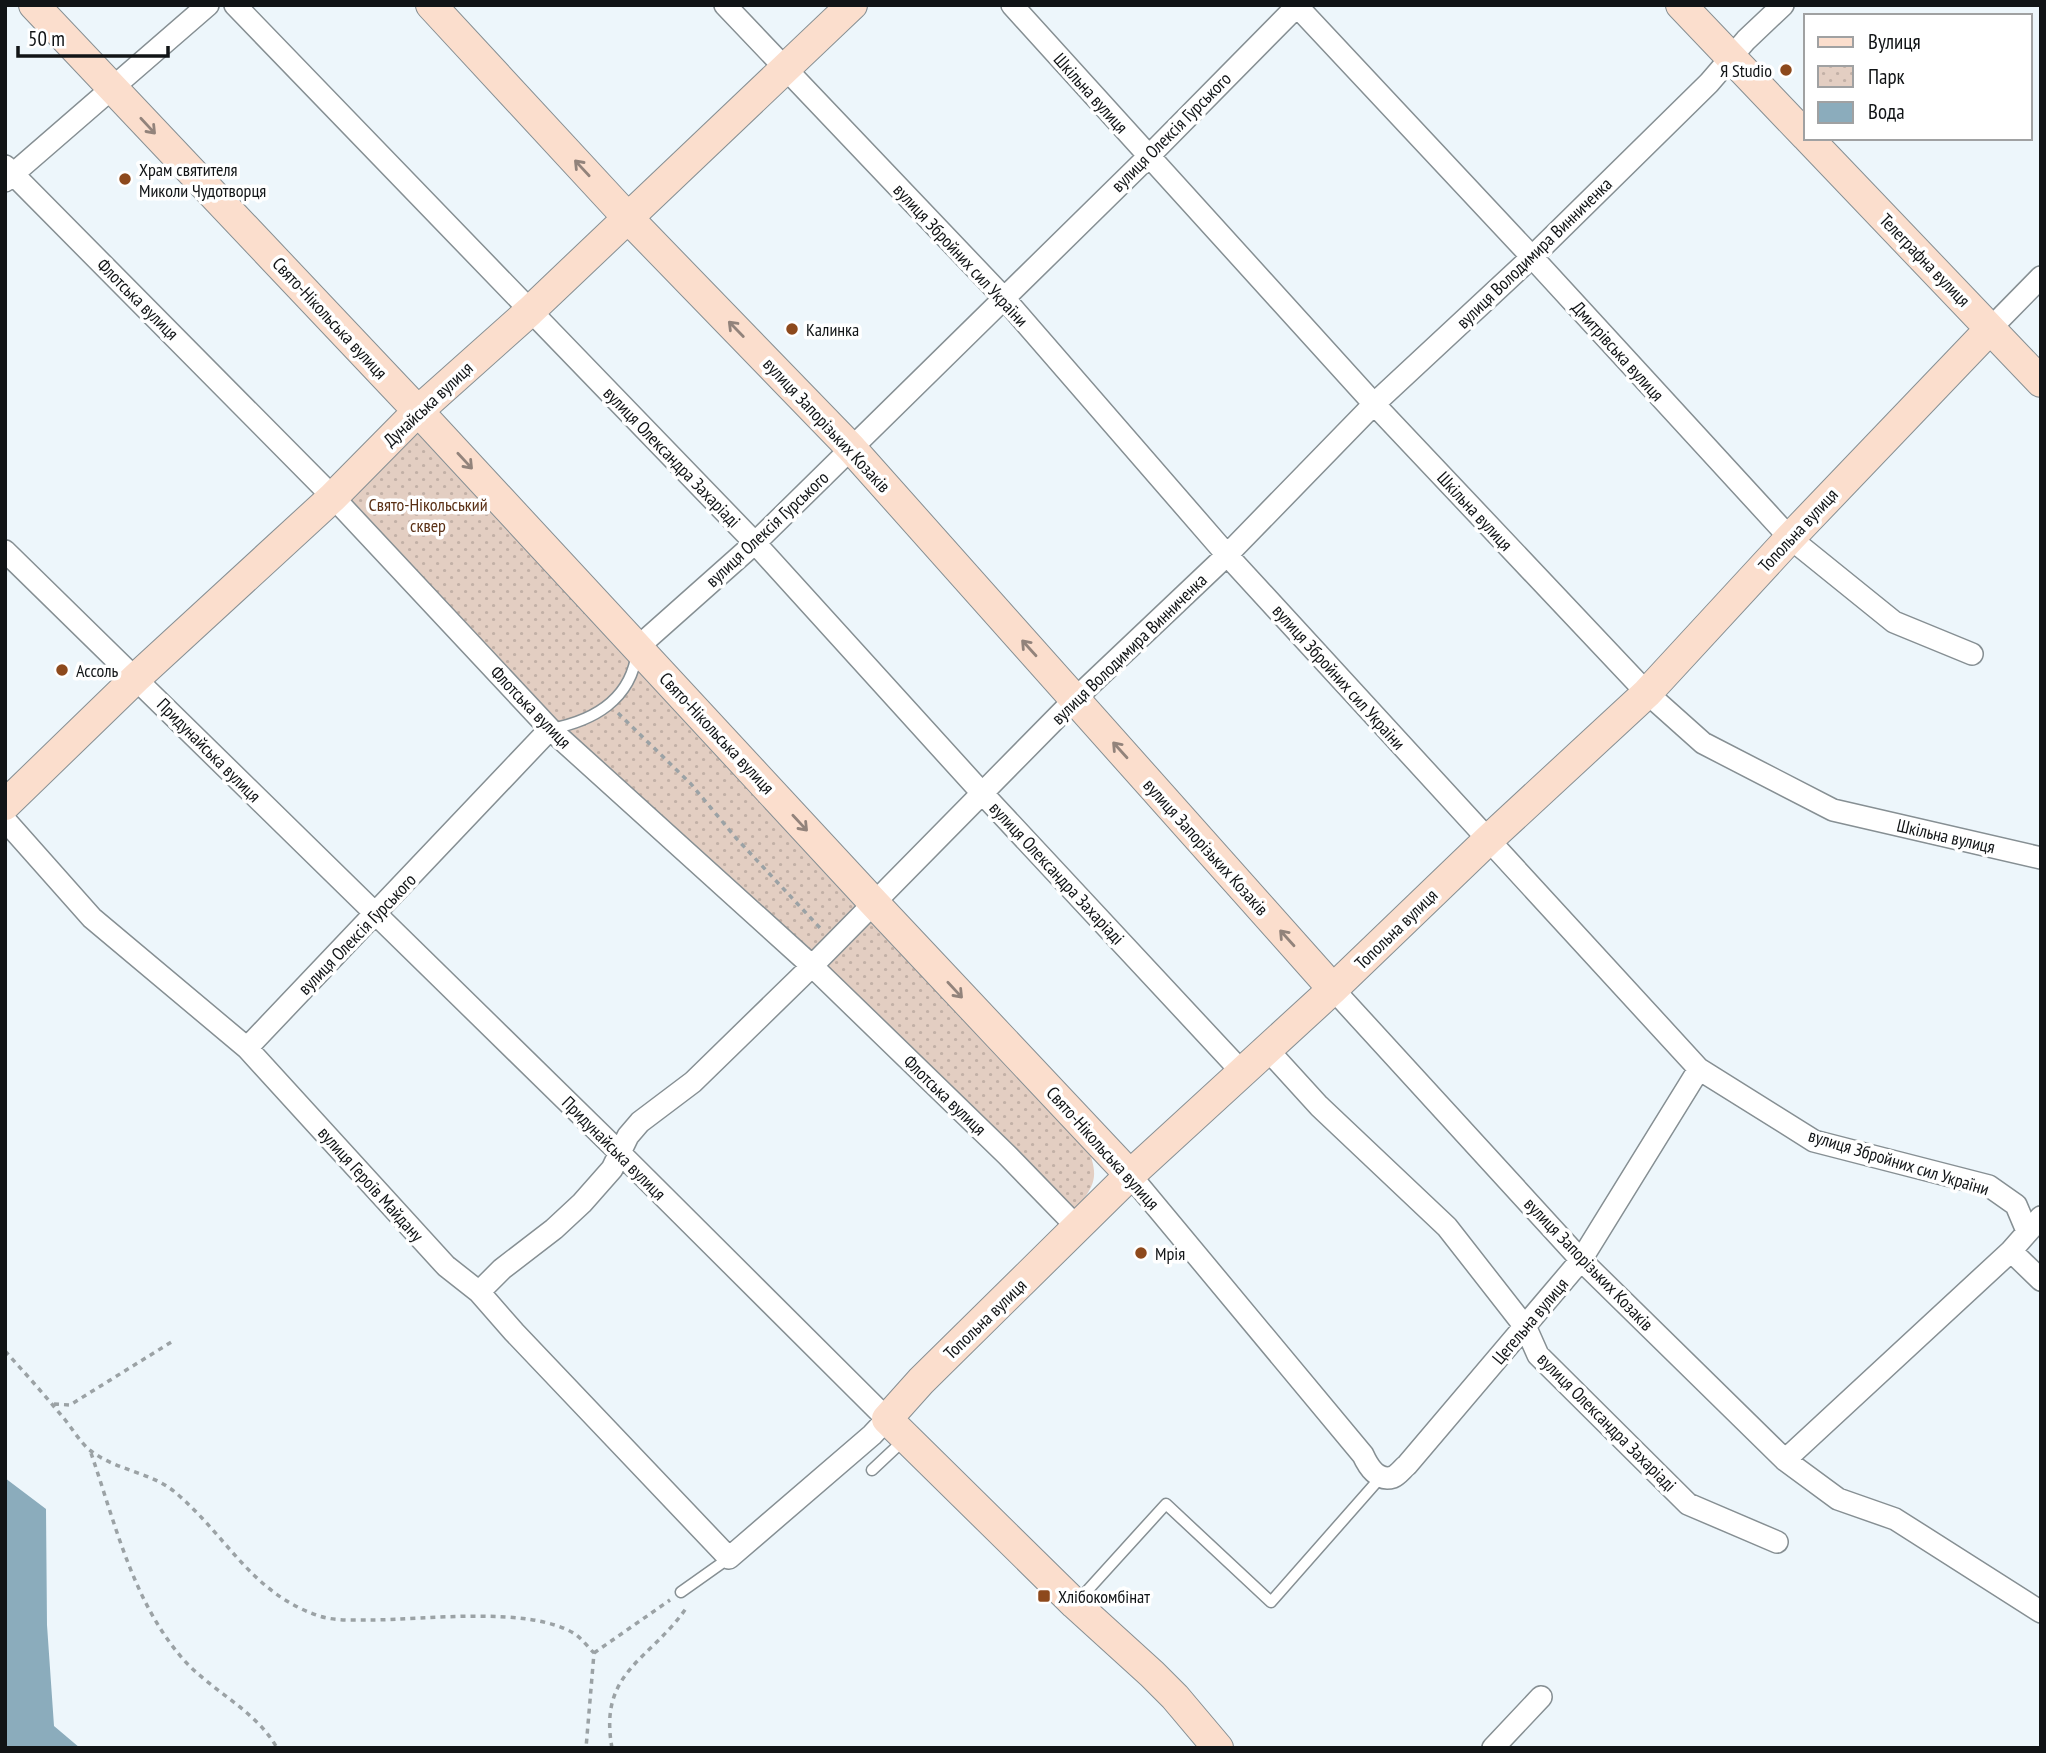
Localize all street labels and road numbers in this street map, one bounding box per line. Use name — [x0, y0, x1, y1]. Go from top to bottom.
street label: Шкільна вулиця — [1049, 48, 1133, 138]
street label: вулиця Олексія Гурського — [1106, 67, 1236, 197]
street label: вулиця Володимира Винниченка — [1451, 173, 1617, 333]
street label: вулиця Збройних сил України — [889, 179, 1033, 331]
street label: Телеграфна вулиця — [1875, 208, 1975, 312]
street label: Свято-Нікольська вулиця — [268, 252, 392, 384]
street label: Флотська вулиця — [92, 253, 184, 345]
street label: Дмитрівська вулиця — [1567, 296, 1669, 406]
street label: вулиця Запорізьких Козаків — [758, 353, 896, 497]
street label: Дунайська вулиця — [378, 357, 478, 451]
street label: вулиця Олександра Захаріаді — [599, 382, 745, 532]
street label: вулиця Олексія Гурського — [701, 466, 833, 592]
street label: Шкільна вулиця — [1432, 466, 1518, 556]
street label: Топольна вулиця — [1753, 483, 1843, 577]
street label: вулиця Володимира Винниченка — [1046, 569, 1212, 729]
street label: вулиця Збройних сил України — [1268, 600, 1410, 754]
street label: Флотська вулиця — [486, 661, 576, 753]
street label: Свято-Нікольська вулиця — [655, 667, 779, 799]
street label: Придунайська вулиця — [152, 693, 266, 807]
street label: вулиця Запорізьких Козаків — [1138, 774, 1274, 920]
street label: вулиця Олександра Захаріаді — [985, 797, 1129, 949]
street label: Шкільна вулиця — [1895, 814, 1997, 858]
street label: вулиця Олексія Гурського — [293, 868, 421, 1000]
street label: Топольна вулиця — [1350, 884, 1442, 974]
street label: Флотська вулиця — [899, 1050, 991, 1140]
street label: Свято-Нікольська вулиця — [1042, 1081, 1165, 1215]
street label: Придунайська вулиця — [557, 1091, 671, 1205]
street label: вулиця Героїв Майдану — [313, 1122, 429, 1247]
street label: вулиця Збройних сил України — [1806, 1124, 1992, 1200]
street label: вулиця Запорізьких Козаків — [1519, 1193, 1659, 1335]
street label: Цегельна вулиця — [1487, 1273, 1573, 1369]
street label: Топольна вулиця — [939, 1274, 1031, 1364]
street label: вулиця Олександра Захаріаді — [1533, 1348, 1681, 1496]

